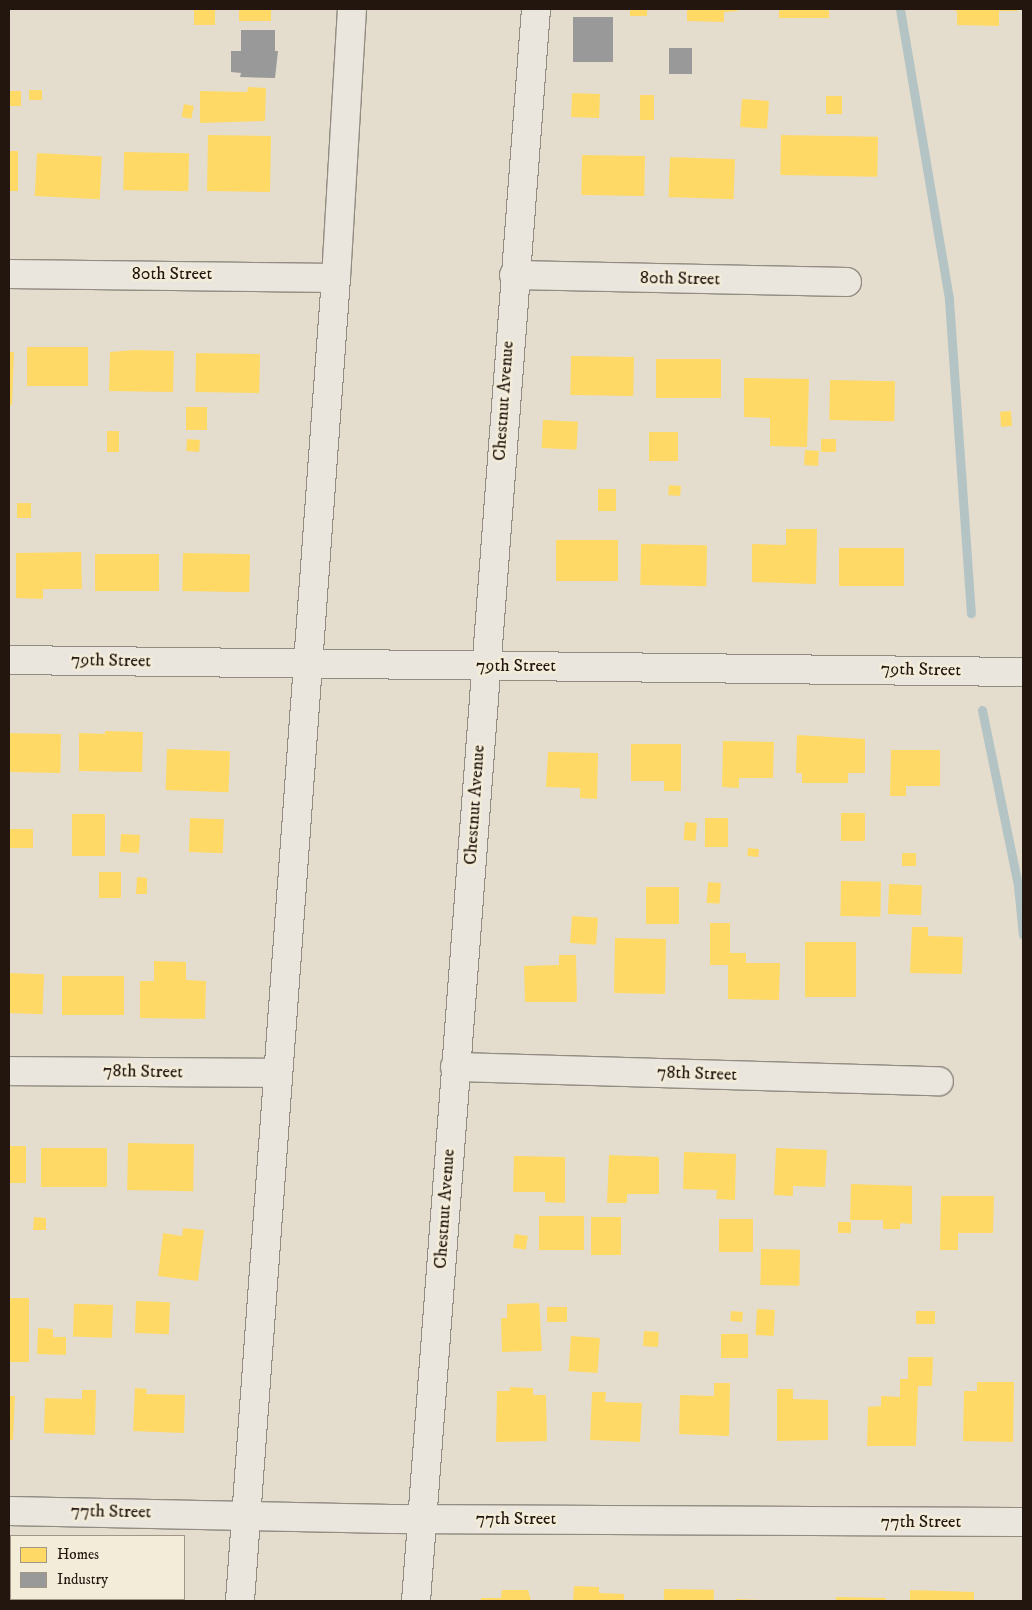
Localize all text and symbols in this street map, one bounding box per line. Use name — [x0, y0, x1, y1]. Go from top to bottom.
street label: 80th Street — [132, 263, 212, 285]
street label: 80th Street — [640, 268, 720, 290]
street label: Chestnut Avenue — [489, 340, 519, 462]
street label: 79th Street — [71, 650, 151, 672]
street label: 79th Street — [476, 655, 556, 677]
street label: 79th Street — [881, 659, 961, 681]
street label: Chestnut Avenue — [460, 744, 490, 866]
street label: 78th Street — [103, 1061, 183, 1083]
street label: 78th Street — [657, 1062, 737, 1086]
street label: Chestnut Avenue — [430, 1148, 460, 1270]
street label: 77th Street — [71, 1500, 151, 1524]
street label: 77th Street — [476, 1508, 556, 1530]
street label: 77th Street — [881, 1511, 961, 1533]
legend — [10, 1535, 185, 1600]
text: Homes — [57, 1545, 99, 1564]
text: Industry — [57, 1570, 108, 1589]

